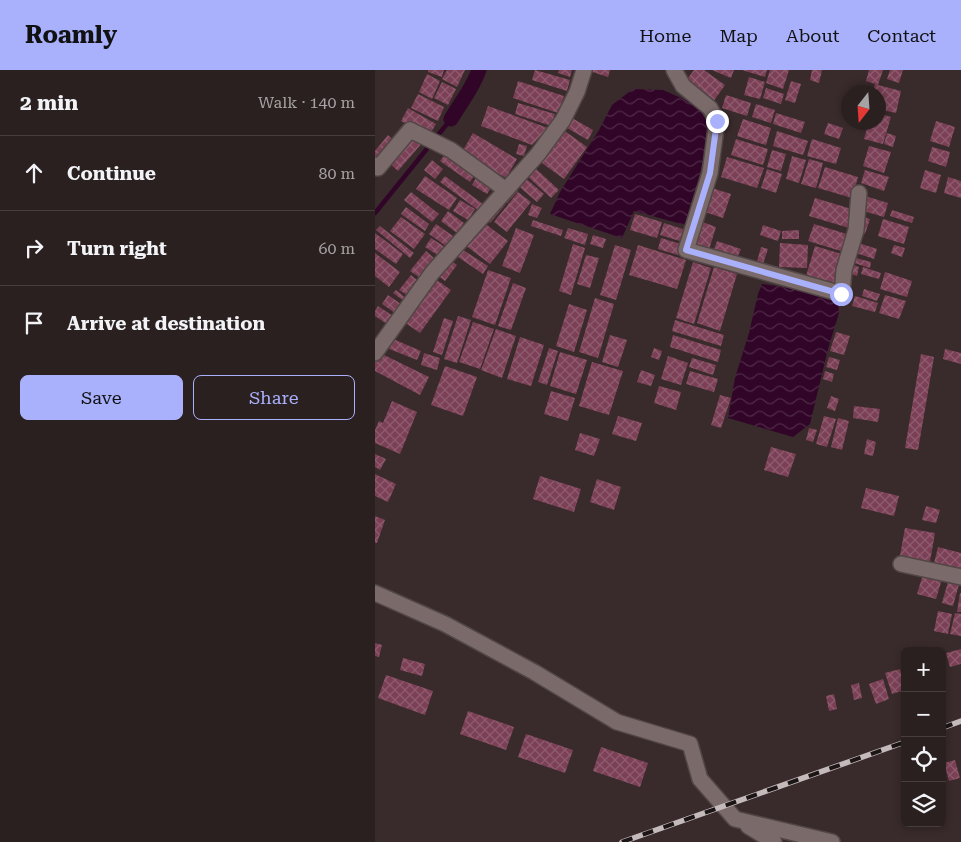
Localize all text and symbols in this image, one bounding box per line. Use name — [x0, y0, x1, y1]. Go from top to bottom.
text: Roamly — [25, 21, 117, 49]
text: Home — [639, 25, 691, 46]
text: Map — [719, 25, 758, 46]
text: About — [786, 25, 839, 46]
text: Contact — [867, 25, 936, 46]
north arrow — [841, 85, 886, 130]
text: 2 min — [20, 91, 78, 115]
text: Walk · 140 m — [258, 93, 355, 112]
route end — [706, 110, 729, 133]
icon: ahead — [20, 159, 48, 187]
text: Continue — [67, 162, 156, 185]
text: 80 m — [318, 164, 355, 183]
icon: right — [20, 234, 48, 262]
text: Turn right — [67, 237, 167, 260]
text: 60 m — [318, 239, 355, 258]
route start — [830, 283, 853, 306]
icon: arrive — [20, 309, 48, 337]
text: Arrive at destination — [67, 312, 265, 335]
button: Save — [20, 375, 183, 420]
button: Share — [193, 375, 355, 420]
map controls — [901, 647, 946, 827]
button: + — [901, 647, 946, 692]
button: − — [901, 692, 946, 737]
button: locate — [901, 737, 946, 782]
button: layers — [901, 782, 946, 827]

